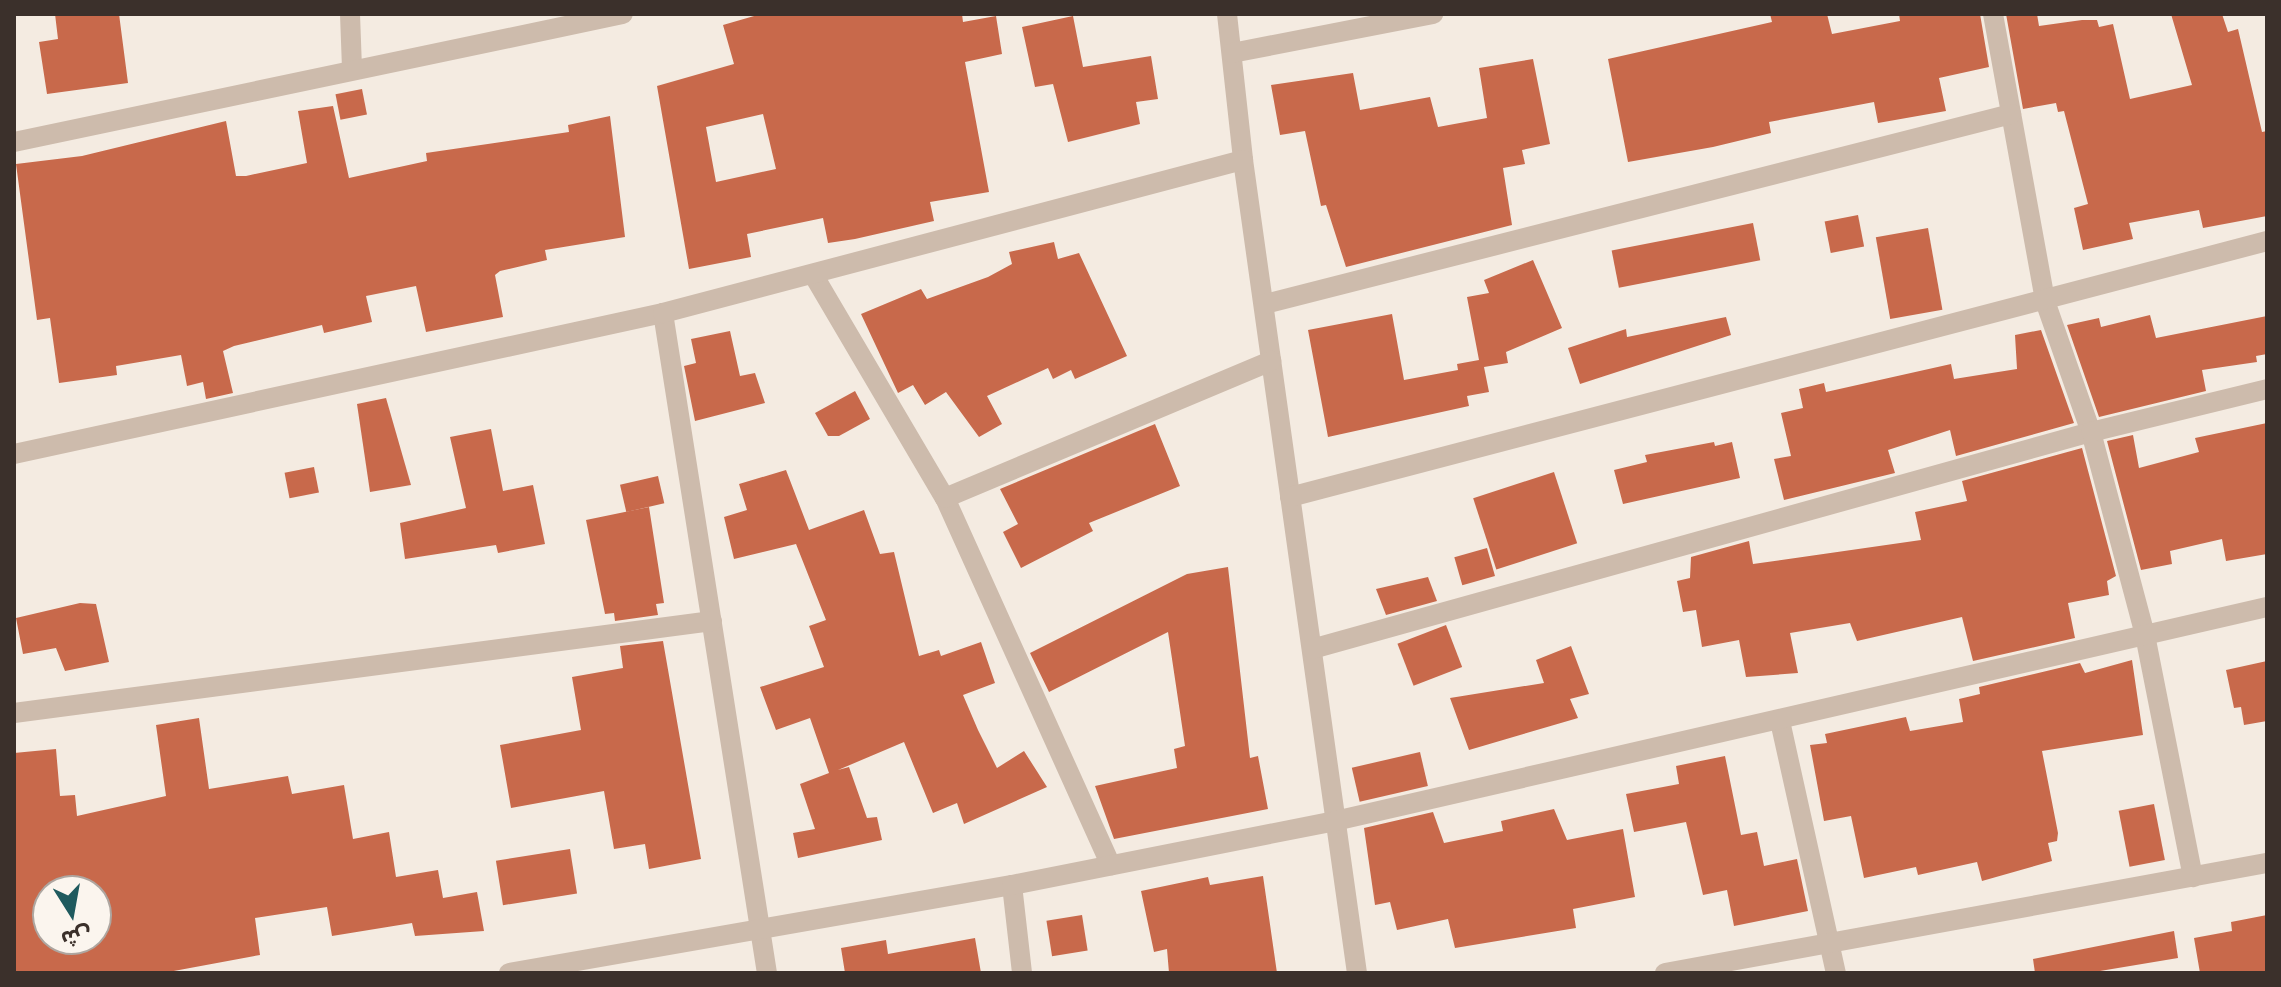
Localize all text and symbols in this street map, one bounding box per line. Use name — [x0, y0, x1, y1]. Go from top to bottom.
north arrow — [32, 875, 112, 955]
text: ش — [59, 922, 93, 952]

